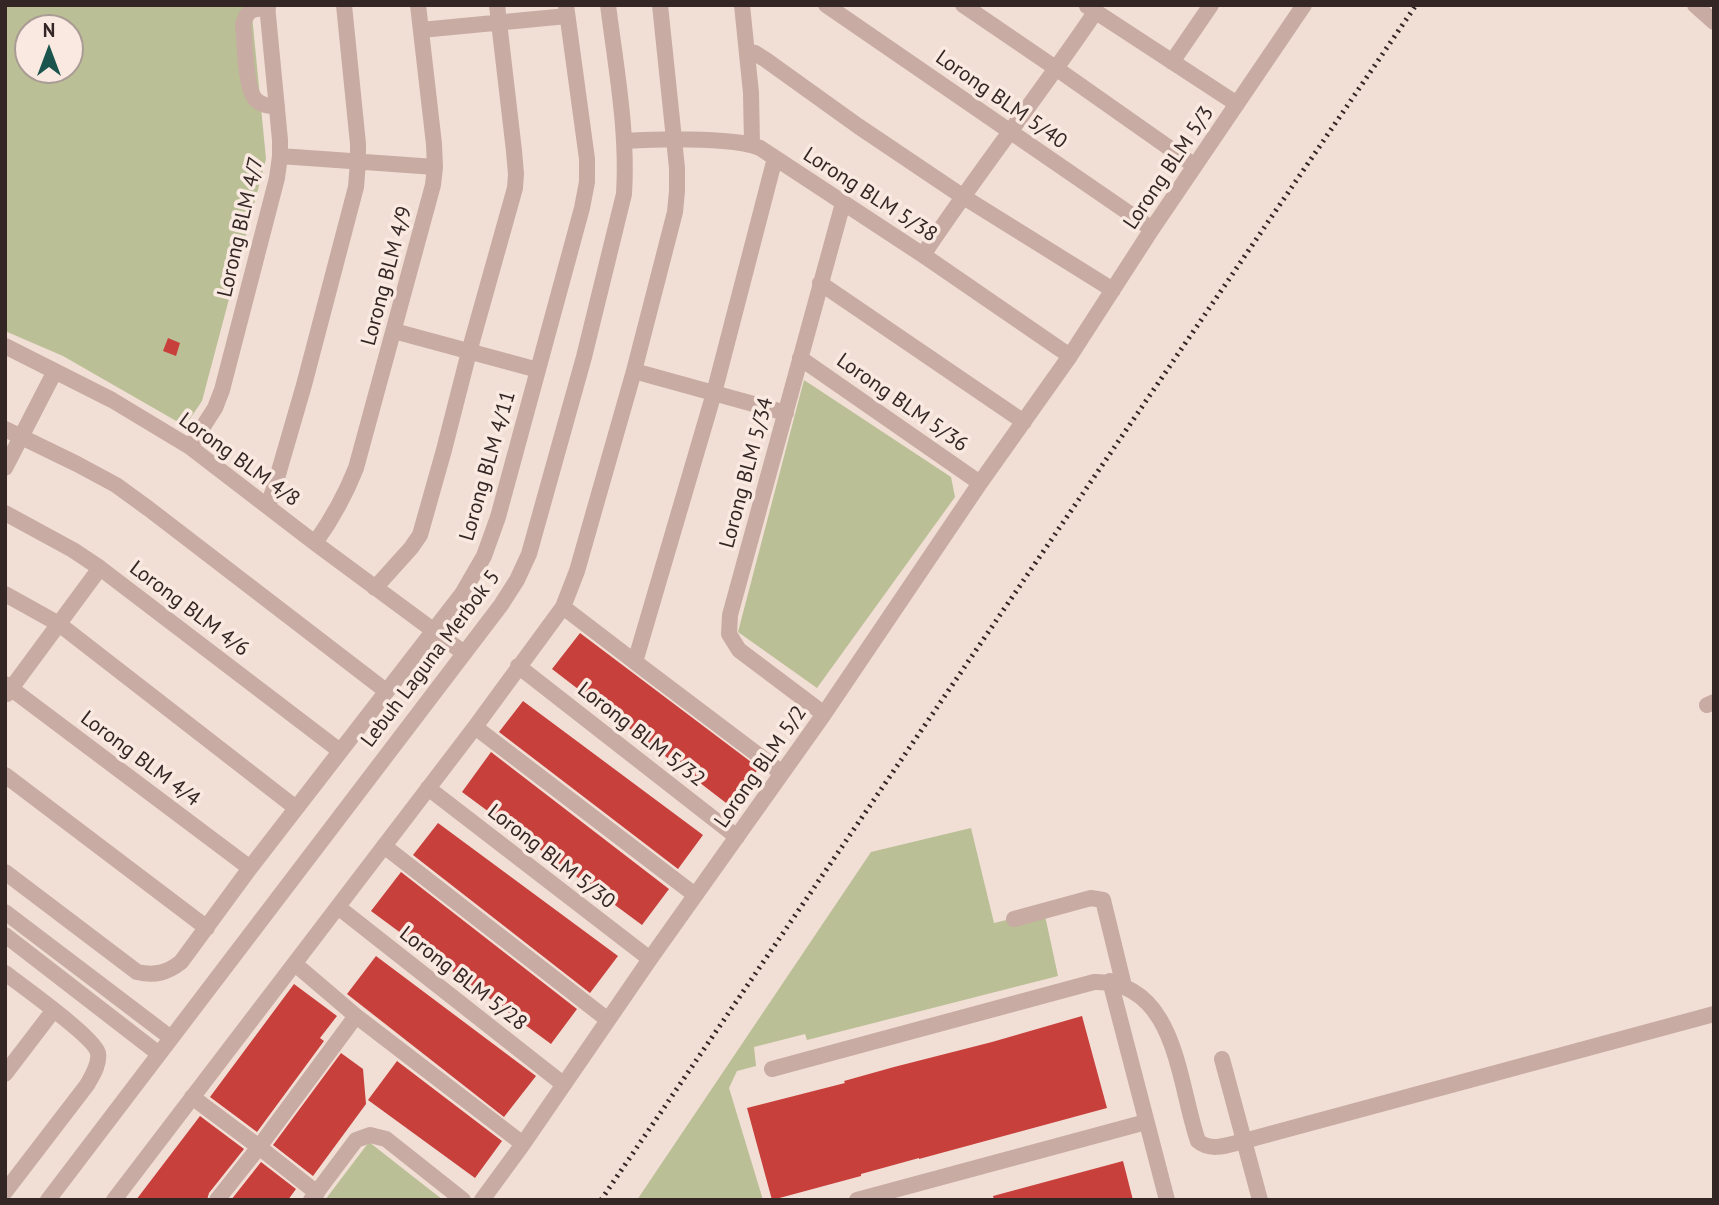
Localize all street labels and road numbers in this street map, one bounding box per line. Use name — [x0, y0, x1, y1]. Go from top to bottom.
street label: Lorong BLM 5/40 — [930, 45, 1072, 155]
street label: Lorong BLM 5/3 — [1118, 102, 1220, 234]
street label: Lorong BLM 5/38 — [798, 142, 942, 248]
street label: Lorong BLM 4/7 — [213, 154, 269, 300]
street label: Lorong BLM 4/9 — [356, 204, 418, 348]
street label: Lorong BLM 5/36 — [831, 348, 973, 458]
street label: Lorong BLM 4/11 — [455, 388, 521, 544]
street label: Lorong BLM 5/34 — [715, 395, 779, 551]
street label: Lorong BLM 4/8 — [174, 408, 304, 512]
street label: Lorong BLM 4/6 — [124, 556, 254, 662]
street label: Lebuh Laguna Merbok 5 — [356, 566, 506, 752]
street label: Lorong BLM 5/32 — [572, 677, 710, 793]
street label: Lorong BLM 5/2 — [710, 701, 812, 833]
street label: Lorong BLM 4/4 — [75, 706, 205, 812]
street label: Lorong BLM 5/30 — [482, 799, 620, 915]
street label: Lorong BLM 5/28 — [394, 921, 532, 1037]

